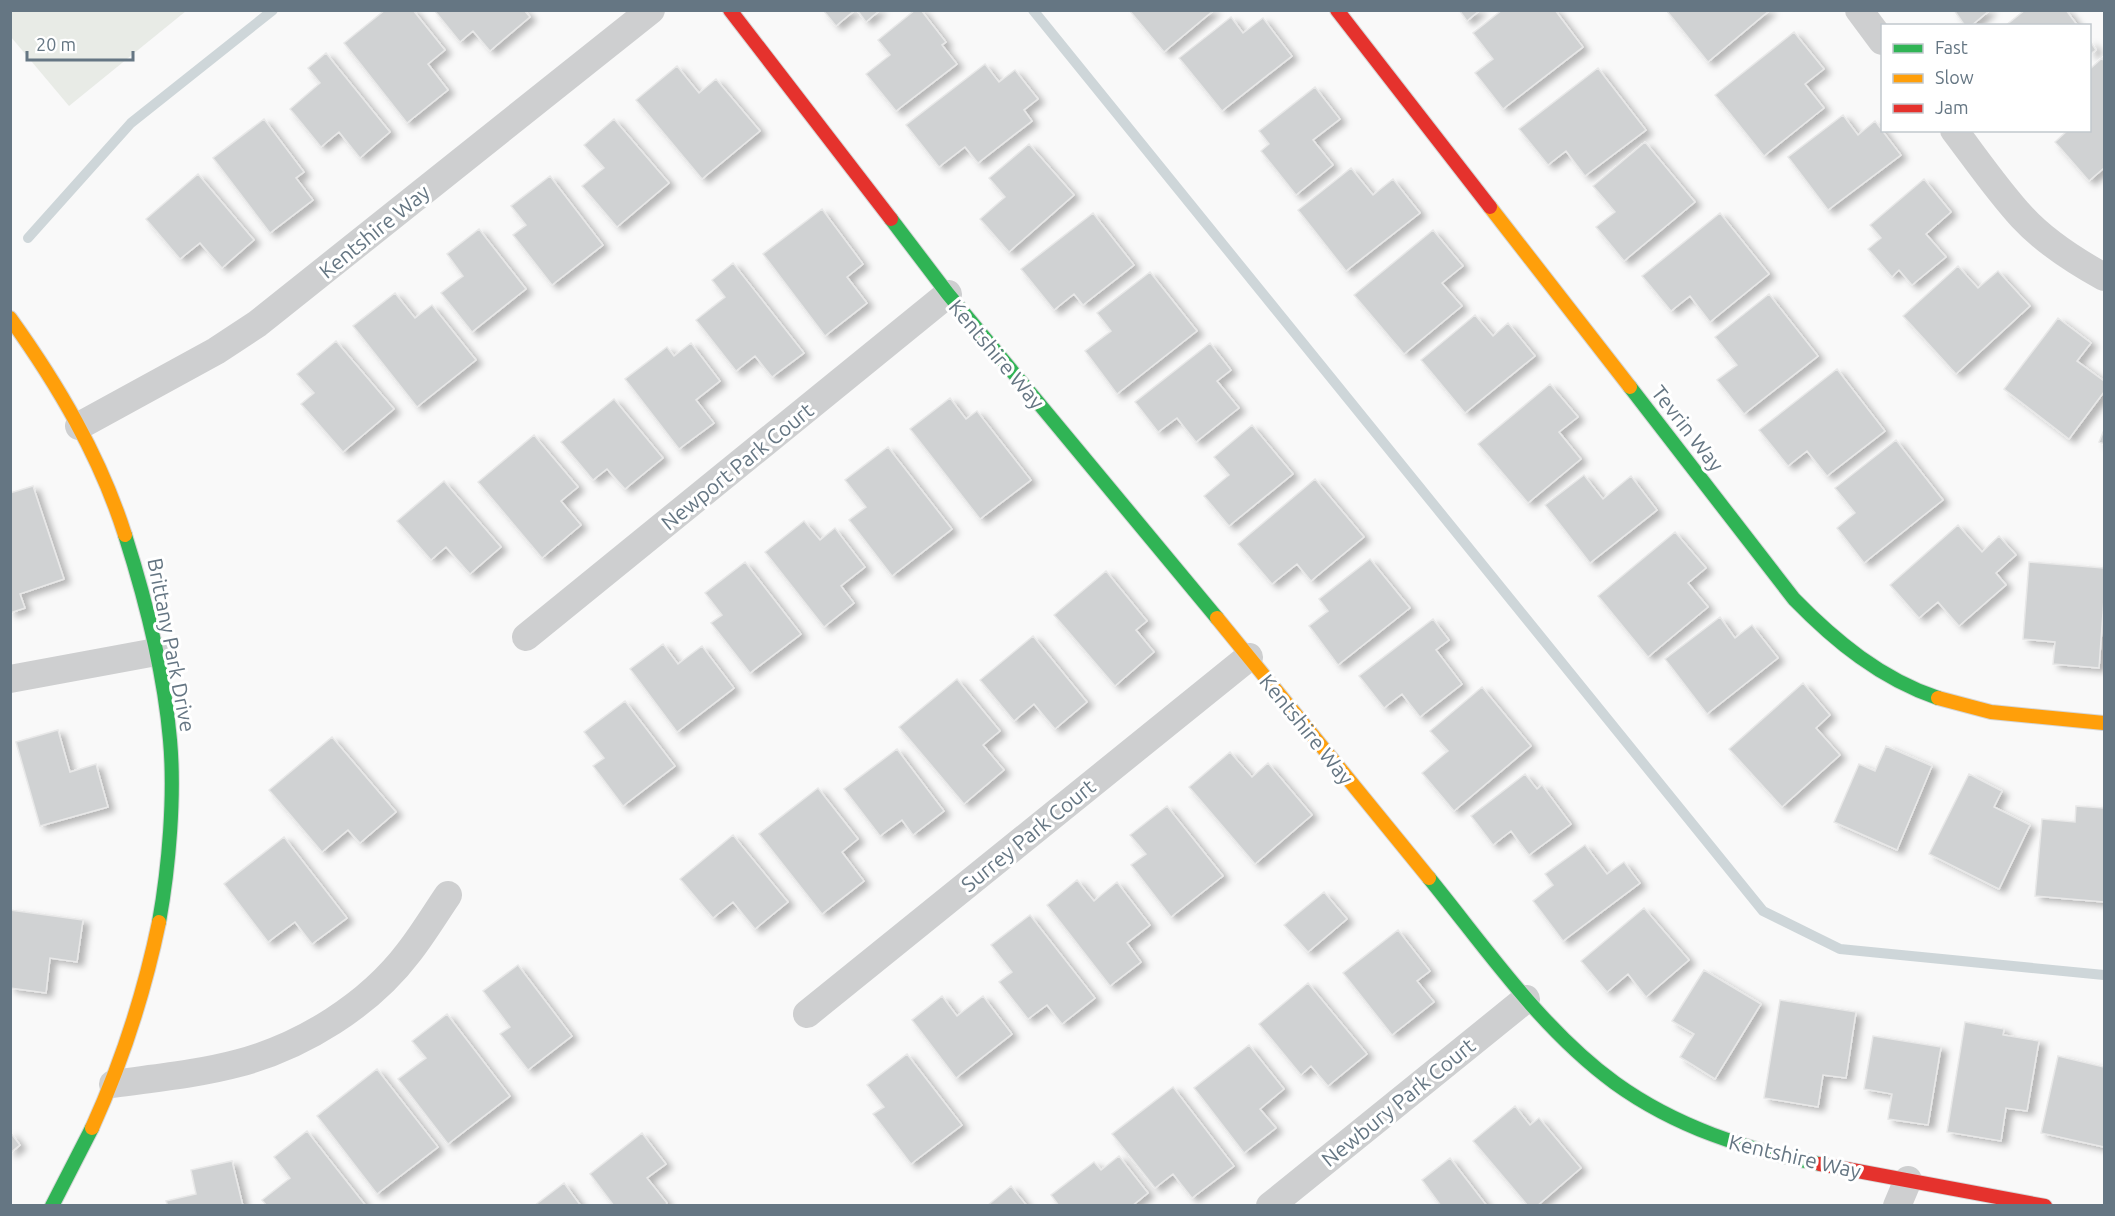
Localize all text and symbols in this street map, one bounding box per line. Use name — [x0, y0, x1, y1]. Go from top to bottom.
scale bar — [27, 24, 134, 62]
legend — [1881, 24, 2091, 132]
text: 20 m — [36, 34, 76, 54]
text: Fast — [1935, 37, 1968, 57]
text: Slow — [1935, 67, 1974, 87]
text: Jam — [1935, 97, 1969, 117]
street label: Kentshire Way — [314, 179, 434, 283]
street label: Kentshire Way — [944, 295, 1050, 413]
street label: Tevrin Way — [1647, 380, 1729, 476]
street label: Newport Park Court — [656, 397, 818, 535]
street label: Brittany Park Drive — [143, 556, 201, 734]
street label: Kentshire Way — [1255, 669, 1359, 789]
street label: Surrey Park Court — [956, 774, 1100, 896]
street label: Newbury Park Court — [1316, 1033, 1480, 1171]
street label: Kentshire Way — [1727, 1129, 1863, 1183]

